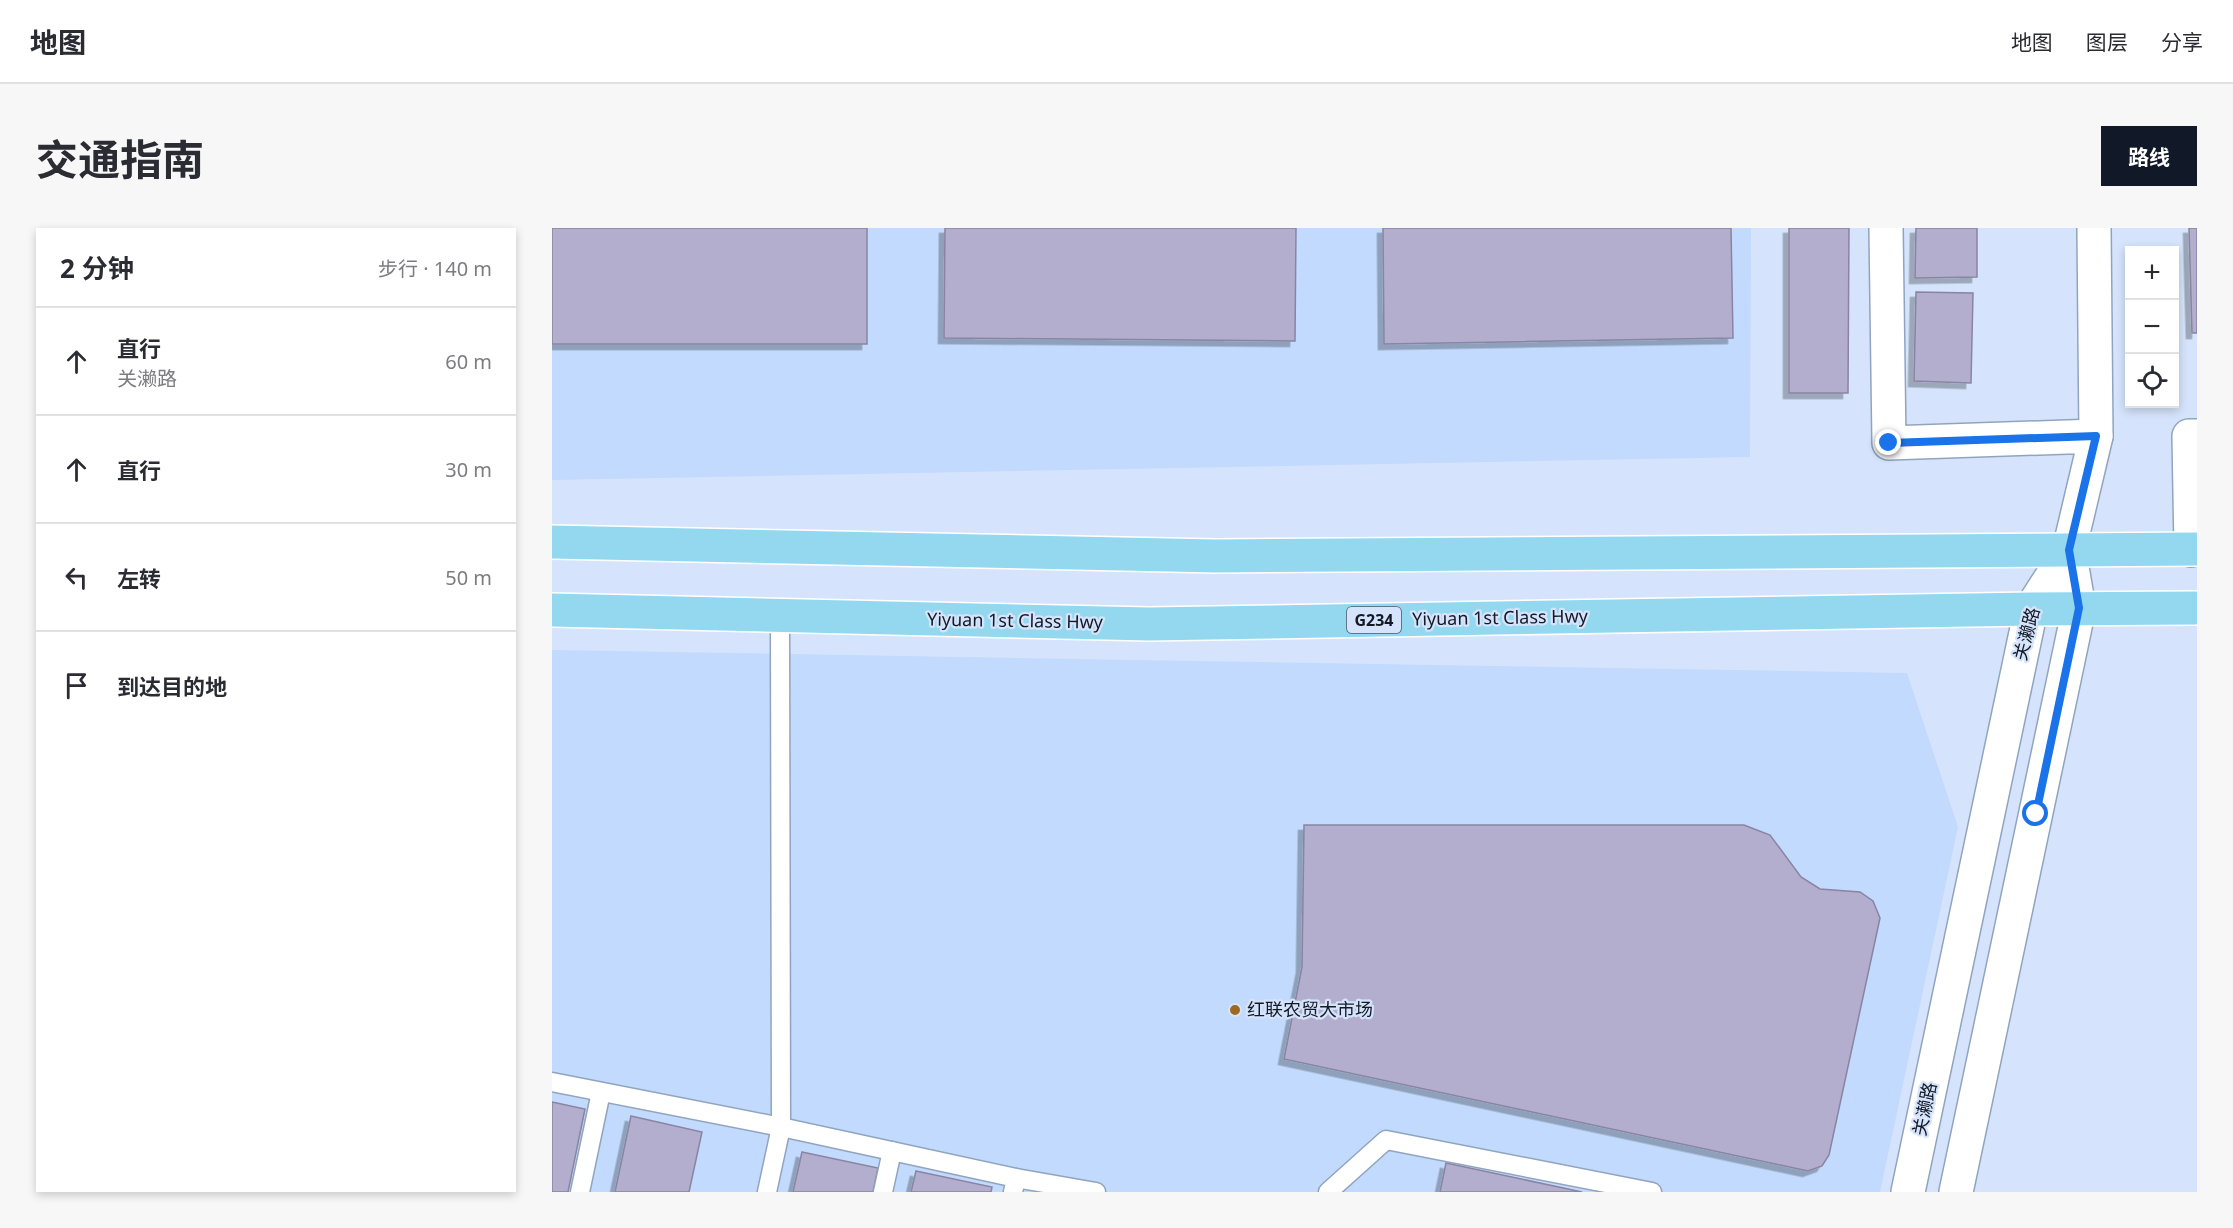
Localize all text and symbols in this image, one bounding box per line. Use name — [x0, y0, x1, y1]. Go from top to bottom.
text: 地图 — [30, 23, 86, 61]
text: 地图 — [2011, 28, 2053, 56]
text: 图层 — [2086, 28, 2128, 56]
text: 分享 — [2161, 28, 2203, 56]
button: 路线 — [2101, 126, 2197, 186]
text: 交通指南 — [36, 130, 204, 187]
map controls — [2125, 246, 2179, 408]
button: + — [2125, 246, 2179, 300]
text: 2 分钟 — [60, 250, 134, 286]
text: 步行 · 140 m — [378, 255, 492, 282]
button: − — [2125, 300, 2179, 354]
text: 直行 — [117, 333, 161, 363]
icon: ahead — [60, 345, 93, 378]
text: 60 m — [445, 348, 492, 375]
button: locate — [2125, 354, 2179, 408]
text: 关濑路 — [117, 365, 177, 392]
route end — [1875, 429, 1901, 455]
icon: ahead — [60, 453, 93, 486]
text: 直行 — [117, 455, 161, 485]
text: 30 m — [445, 456, 492, 483]
icon: left — [60, 561, 93, 594]
text: 左转 — [117, 563, 161, 593]
text: 50 m — [445, 564, 492, 591]
street label: Yiyuan 1st Class Hwy — [1412, 603, 1589, 631]
street label: 关濑路 — [2007, 605, 2045, 663]
street label: Yiyuan 1st Class Hwy — [927, 606, 1104, 634]
road number: G234 — [1347, 607, 1401, 633]
icon: arrive — [60, 669, 93, 702]
text: 到达目的地 — [117, 671, 227, 701]
route start — [2022, 800, 2048, 826]
place label: 红联农贸大市场 — [1247, 997, 1373, 1021]
marker: 红联农贸大市场 — [1228, 1003, 1242, 1017]
street label: 关濑路 — [1907, 1080, 1941, 1138]

